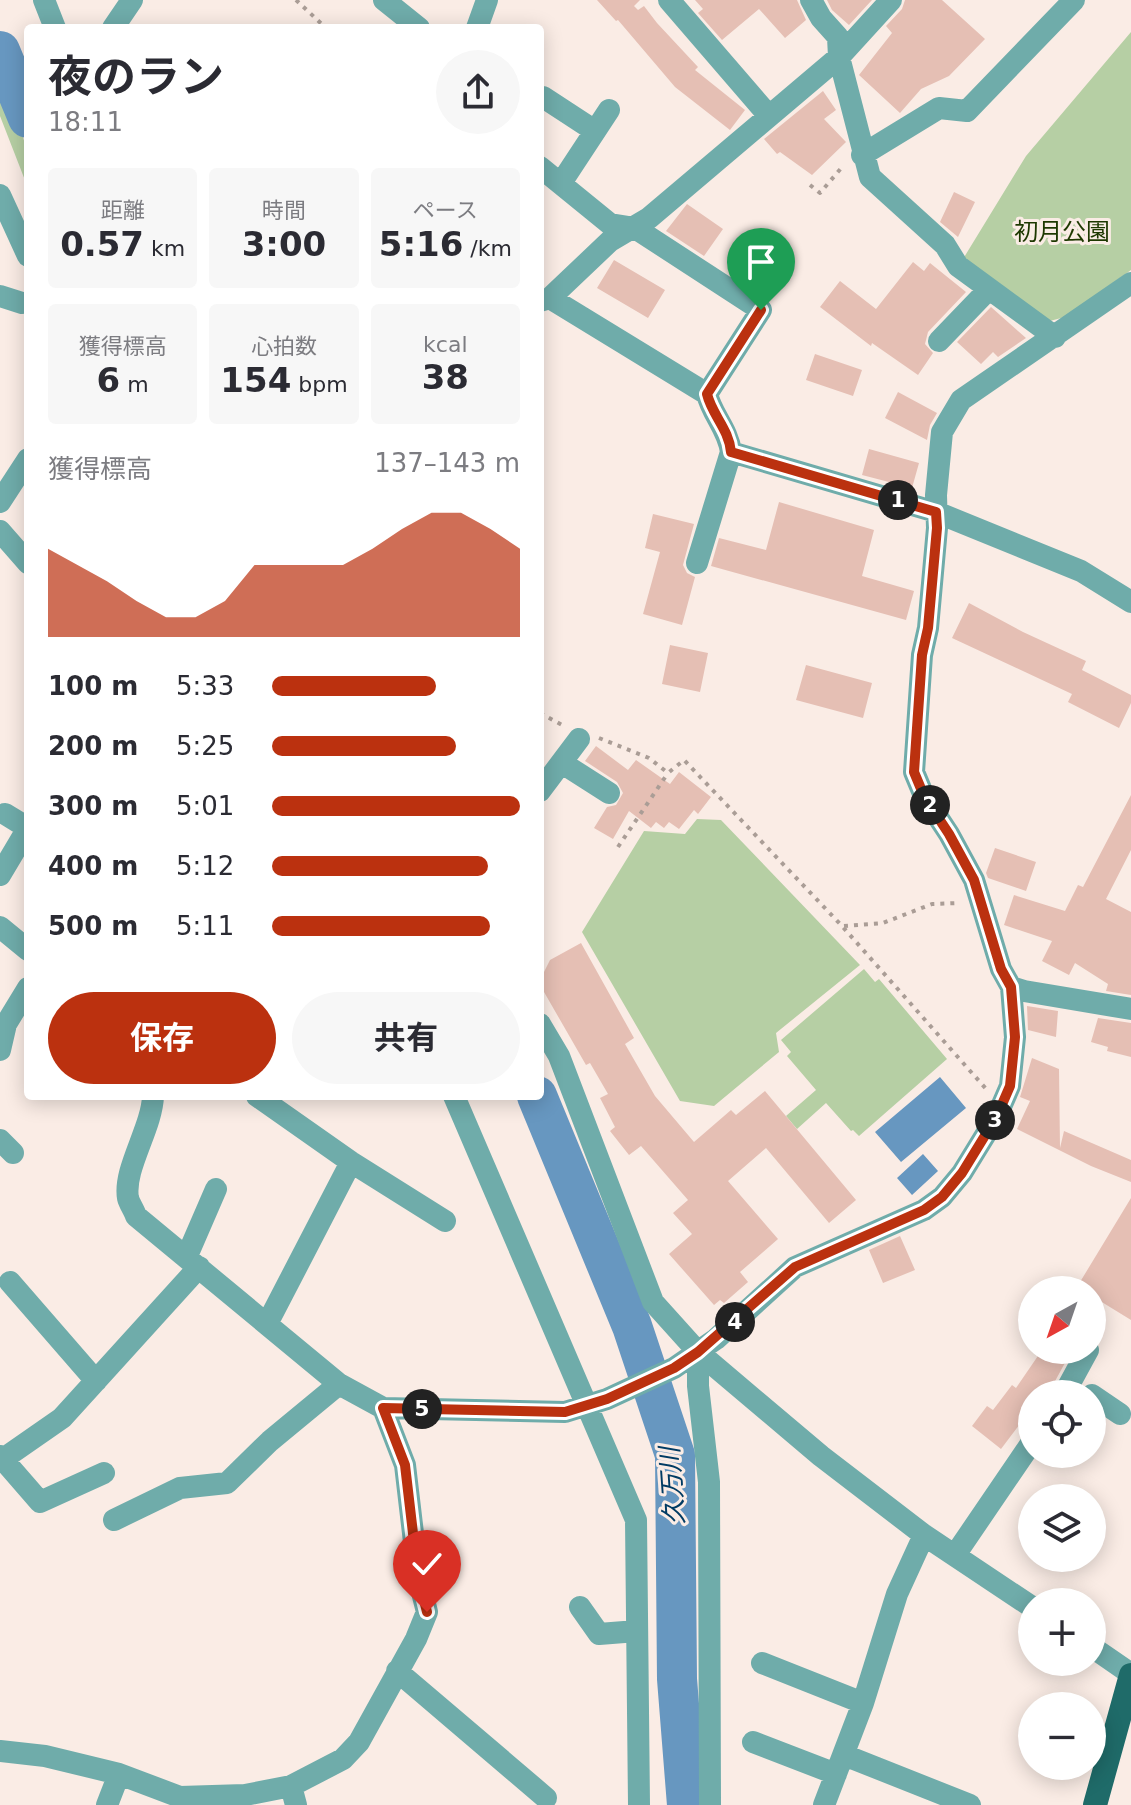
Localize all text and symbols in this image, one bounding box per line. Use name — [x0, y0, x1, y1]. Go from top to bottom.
button: share — [436, 50, 520, 134]
text: 夜のラン — [48, 51, 224, 102]
text: 18:11 — [48, 107, 123, 137]
text: 距離 — [101, 198, 145, 223]
text: 時間 — [262, 198, 306, 223]
text: ペース — [413, 198, 478, 223]
park label: 初月公園 — [1014, 218, 1110, 246]
text: 0.57 — [60, 224, 144, 264]
text: 3:00 — [242, 224, 326, 264]
text: 5:16 — [379, 224, 463, 264]
pin — [727, 228, 795, 310]
text: km — [144, 236, 185, 261]
text: /km — [463, 236, 512, 261]
icon: arrive — [739, 240, 783, 284]
text: kcal — [423, 332, 468, 357]
text: 獲得標高 — [79, 334, 167, 359]
text: 心拍数 — [251, 334, 317, 359]
text: 38 — [422, 357, 469, 397]
text: 6 — [97, 360, 120, 400]
text: 154 — [220, 360, 291, 400]
text: m — [120, 372, 149, 397]
text: bpm — [291, 372, 348, 397]
text: 137–143 m — [374, 448, 520, 478]
text: 獲得標高 — [48, 454, 152, 484]
pin: 1 — [878, 480, 918, 520]
text: 1 — [890, 487, 906, 512]
text: 100 m — [48, 671, 138, 701]
text: 5:33 — [176, 671, 234, 701]
text: 200 m — [48, 731, 138, 761]
text: 5:25 — [176, 731, 234, 761]
pin: 2 — [910, 785, 950, 825]
text: 300 m — [48, 791, 138, 821]
text: 5:01 — [176, 791, 234, 821]
text: 2 — [922, 792, 938, 817]
text: 400 m — [48, 851, 138, 881]
text: 5:12 — [176, 851, 234, 881]
text: 500 m — [48, 911, 138, 941]
text: 5:11 — [176, 911, 234, 941]
button: 保存 — [48, 992, 276, 1084]
button: 共有 — [292, 992, 520, 1084]
pin: 3 — [975, 1100, 1015, 1140]
text: 3 — [987, 1107, 1003, 1132]
north arrow — [1018, 1276, 1106, 1364]
map controls — [1018, 1276, 1106, 1780]
pin: 4 — [715, 1302, 755, 1342]
text: 4 — [727, 1309, 743, 1334]
button: locate — [1018, 1380, 1106, 1468]
pin: 5 — [402, 1389, 442, 1429]
text: 5 — [414, 1396, 430, 1421]
water label: 久万川 — [654, 1443, 690, 1526]
button: layers — [1018, 1484, 1106, 1572]
pin — [393, 1530, 461, 1612]
icon: check — [405, 1542, 449, 1586]
button: + — [1018, 1588, 1106, 1676]
button: − — [1018, 1692, 1106, 1780]

